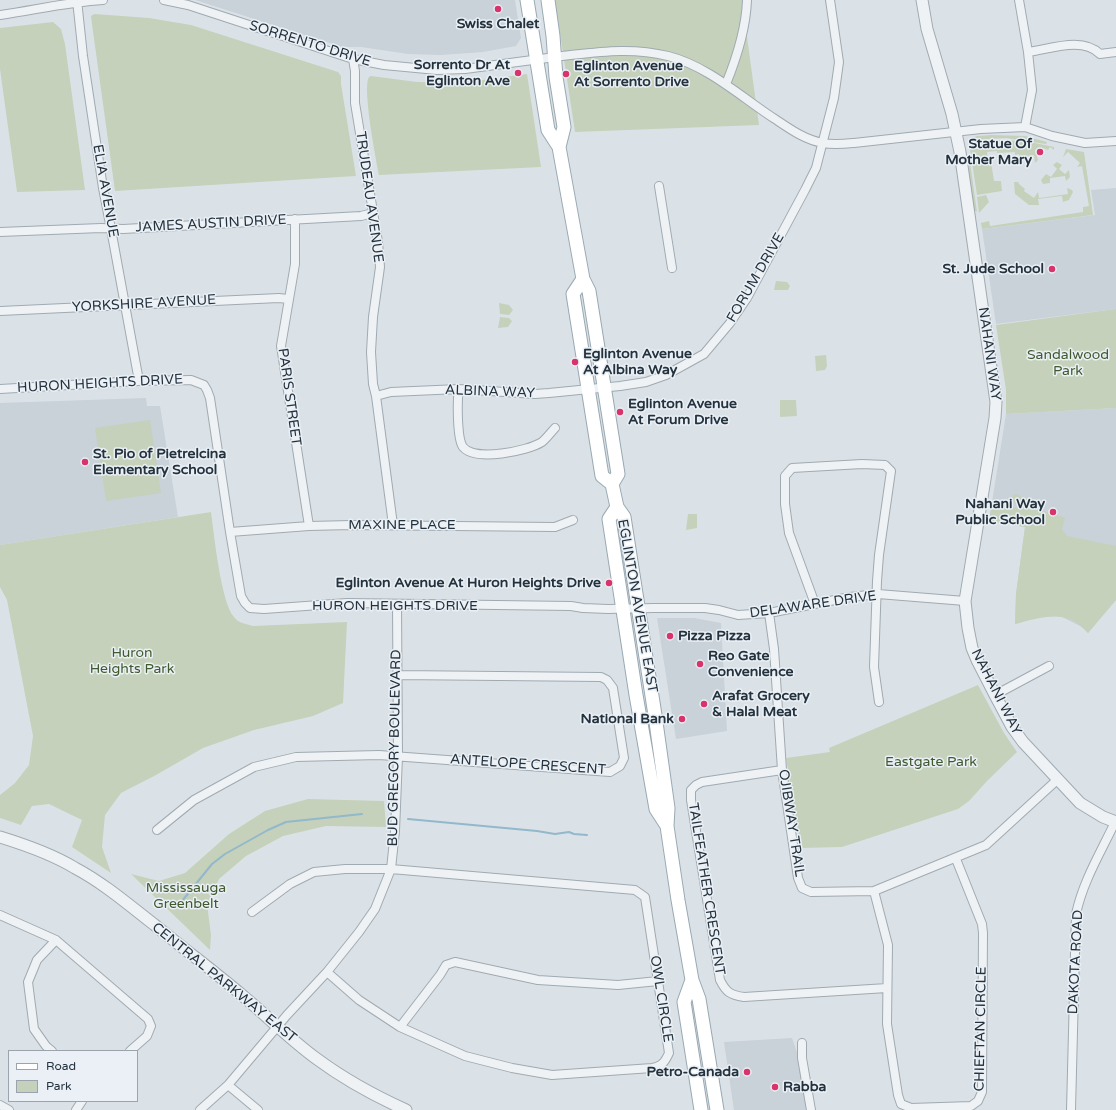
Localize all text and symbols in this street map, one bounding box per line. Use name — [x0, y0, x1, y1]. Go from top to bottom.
marker: Swiss Chalet — [493, 4, 503, 14]
place label: Swiss Chalet — [457, 16, 539, 32]
street label: SORRENTO DRIVE — [247, 17, 373, 71]
place label: Sorrento Dr At Eglinton Ave — [414, 57, 510, 90]
place label: Eglinton Avenue At Sorrento Drive — [574, 58, 689, 90]
marker: Sorrento Dr At Eglinton Ave — [513, 68, 523, 78]
marker: Eglinton Avenue At Sorrento Drive — [561, 69, 571, 79]
street label: TRUDEAU AVENUE — [351, 130, 387, 264]
place label: Statue Of Mother Mary — [945, 136, 1032, 168]
street label: ELIA AVENUE — [89, 143, 121, 239]
marker: Statue Of Mother Mary — [1035, 147, 1045, 157]
street label: JAMES AUSTIN DRIVE — [135, 212, 287, 236]
street label: FORUM DRIVE — [724, 230, 788, 326]
place label: St. Jude School — [942, 261, 1044, 277]
marker: St. Jude School — [1047, 264, 1057, 274]
street label: YORKSHIRE AVENUE — [72, 292, 216, 316]
street label: NAHANI WAY — [974, 306, 1004, 402]
place label: Eglinton Avenue At Albina Way — [583, 346, 692, 378]
street label: PARIS STREET — [274, 347, 304, 447]
park label: Sandalwood Park — [1027, 347, 1109, 380]
marker: Eglinton Avenue At Albina Way — [570, 357, 580, 367]
street label: HURON HEIGHTS DRIVE — [17, 371, 183, 397]
street label: ALBINA WAY — [445, 382, 535, 402]
place label: Eglinton Avenue At Forum Drive — [628, 396, 737, 428]
marker: Eglinton Avenue At Forum Drive — [615, 407, 625, 417]
place label: St. Pio of Pietrelcina Elementary School — [93, 446, 226, 478]
marker: St. Pio of Pietrelcina Elementary School — [80, 457, 90, 467]
place label: Nahani Way Public School — [955, 496, 1045, 528]
marker: Nahani Way Public School — [1048, 507, 1058, 517]
street label: MAXINE PLACE — [348, 517, 456, 533]
street label: EGLINTON AVENUE EAST — [613, 518, 661, 694]
place label: Eglinton Avenue At Huron Heights Drive — [335, 575, 601, 591]
marker: Eglinton Avenue At Huron Heights Drive — [604, 578, 614, 588]
street label: DELAWARE DRIVE — [748, 588, 878, 622]
street label: HURON HEIGHTS DRIVE — [312, 598, 478, 614]
place label: Pizza Pizza — [678, 628, 751, 644]
marker: Pizza Pizza — [665, 631, 675, 641]
park label: Huron Heights Park — [90, 645, 174, 678]
street label: NAHANI WAY — [967, 646, 1025, 738]
place label: Reo Gate Convenience — [708, 648, 793, 680]
street label: BUD GREGORY BOULEVARD — [385, 649, 405, 847]
marker: Reo Gate Convenience — [695, 659, 705, 669]
place label: Arafat Grocery & Halal Meat — [712, 688, 810, 720]
marker: Arafat Grocery & Halal Meat — [699, 699, 709, 709]
place label: National Bank — [580, 711, 674, 727]
marker: National Bank — [677, 714, 687, 724]
street label: ANTELOPE CRESCENT — [449, 751, 607, 779]
park label: Eastgate Park — [885, 754, 977, 770]
street label: OJIBWAY TRAIL — [774, 768, 808, 878]
street label: TAILFEATHER CRESCENT — [684, 802, 728, 976]
park label: Mississauga Greenbelt — [146, 880, 226, 912]
street label: DAKOTA ROAD — [1065, 909, 1087, 1015]
street label: CENTRAL PARKWAY EAST — [148, 919, 300, 1047]
street label: OWL CIRCLE — [646, 954, 676, 1044]
street label: CHIEFTAN CIRCLE — [972, 966, 990, 1092]
legend — [8, 1050, 138, 1102]
text: Road — [46, 1059, 76, 1073]
place label: Petro-Canada — [646, 1064, 739, 1080]
marker: Petro-Canada — [742, 1067, 752, 1077]
text: Park — [46, 1079, 72, 1093]
place label: Rabba — [783, 1079, 826, 1095]
marker: Rabba — [770, 1082, 780, 1092]

